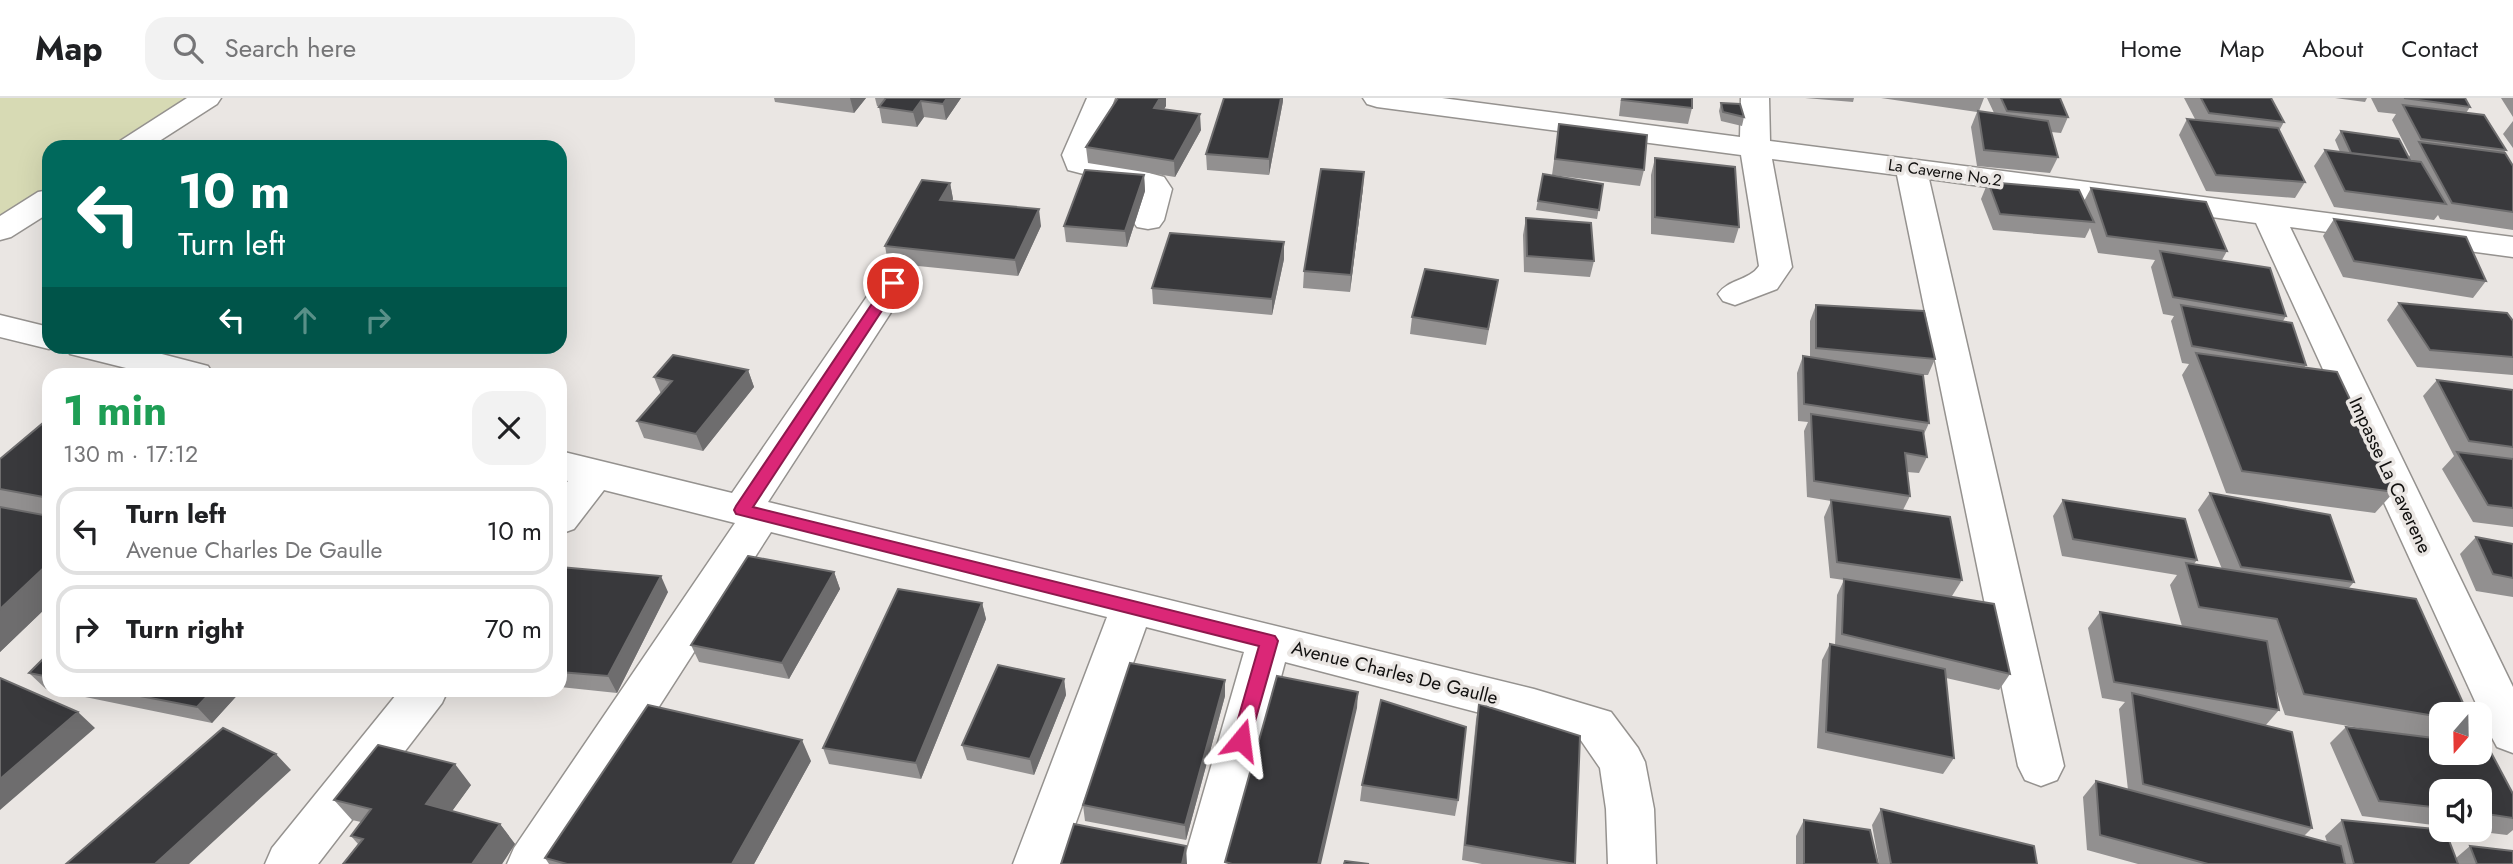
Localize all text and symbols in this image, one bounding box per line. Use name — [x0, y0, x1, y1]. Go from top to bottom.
search box — [145, 17, 635, 80]
text: Map — [35, 25, 103, 72]
icon: search — [169, 29, 207, 67]
text: Search here — [225, 29, 356, 67]
text: Home — [2120, 31, 2182, 66]
text: Map — [2220, 31, 2264, 66]
text: About — [2302, 31, 2363, 66]
text: Contact — [2401, 31, 2478, 66]
street label: La Caverne No.2 — [1887, 153, 2003, 192]
text: 10 m — [178, 156, 290, 226]
icon: left — [63, 168, 154, 259]
text: Turn left — [178, 221, 285, 267]
pin — [863, 253, 923, 313]
icon: arrive — [874, 264, 912, 302]
icon: left — [213, 301, 251, 339]
icon: ahead — [286, 301, 324, 339]
icon: right — [359, 301, 397, 339]
text: 1 min — [63, 380, 167, 441]
button: close — [472, 391, 546, 465]
street label: Impasse La Caverene — [2343, 393, 2439, 558]
text: 130 m · 17:12 — [63, 437, 198, 471]
text: Turn left — [126, 495, 226, 533]
icon: left — [67, 512, 105, 550]
text: 10 m — [487, 512, 542, 550]
text: Avenue Charles De Gaulle — [126, 533, 382, 567]
icon: right — [67, 610, 105, 648]
text: Turn right — [126, 610, 244, 648]
text: 70 m — [485, 610, 542, 648]
street label: Avenue Charles De Gaulle — [1289, 634, 1501, 711]
north arrow — [2429, 702, 2492, 765]
map controls — [2429, 702, 2492, 842]
position arrow — [1204, 703, 1278, 777]
button: sound — [2429, 779, 2492, 842]

